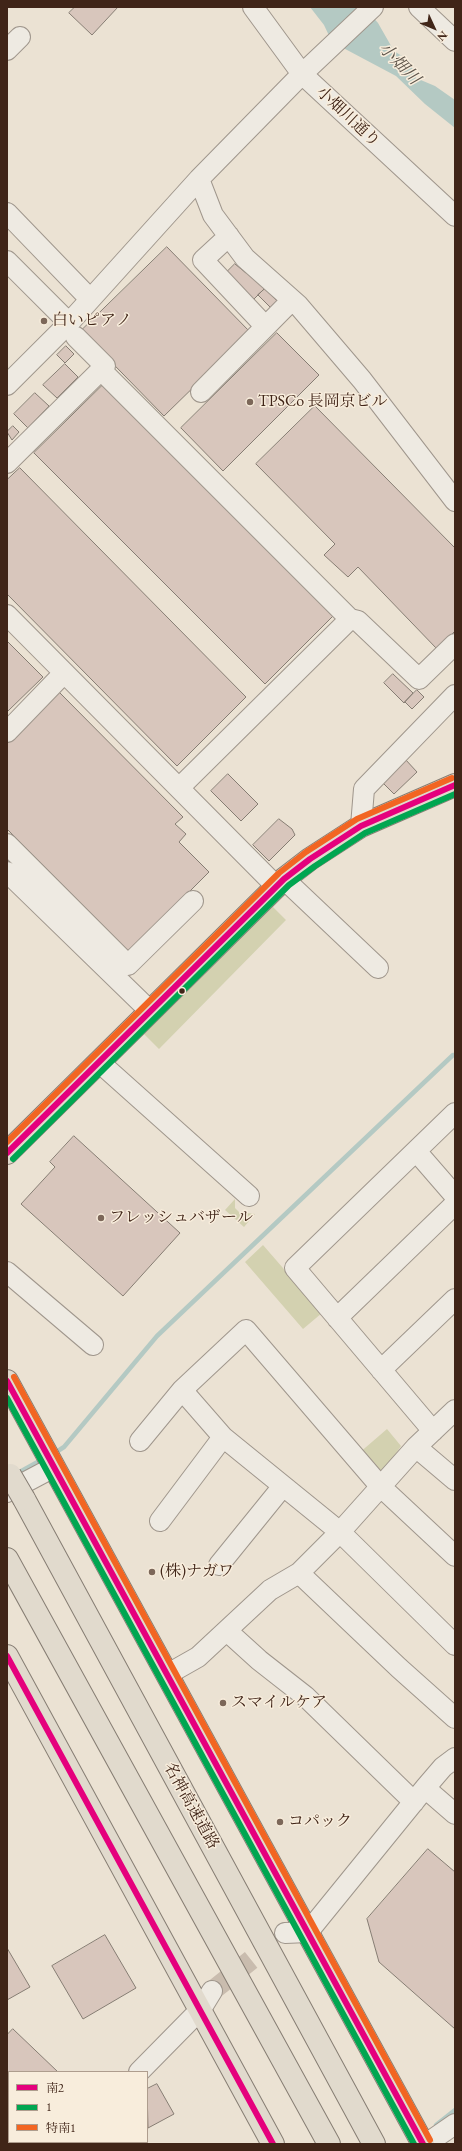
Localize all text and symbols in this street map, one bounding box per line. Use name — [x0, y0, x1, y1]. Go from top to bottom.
north arrow — [414, 8, 454, 48]
text: N — [435, 28, 451, 44]
water label: 小畑川 — [374, 39, 424, 89]
street label: 小畑川通り — [312, 83, 384, 151]
place label: 白いピアノ — [52, 311, 132, 331]
marker: 白いピアノ — [39, 316, 49, 326]
place label: TPSCo 長岡京ビル — [258, 392, 387, 412]
marker: TPSCo 長岡京ビル — [245, 397, 255, 407]
unlabelled marker — [177, 986, 187, 996]
place label: フレッシュバザール — [109, 1208, 253, 1228]
marker: フレッシュバザール — [96, 1213, 106, 1223]
place label: (株)ナガワ — [160, 1562, 234, 1582]
marker: (株)ナガワ — [147, 1567, 157, 1577]
place label: スマイルケア — [231, 1693, 327, 1713]
marker: スマイルケア — [218, 1698, 228, 1708]
street label: 名神高速道路 — [159, 1759, 223, 1853]
place label: コパック — [288, 1812, 352, 1832]
marker: コパック — [275, 1817, 285, 1827]
legend — [8, 2071, 148, 2143]
text: 南2 — [46, 2080, 64, 2096]
text: 1 — [46, 2099, 52, 2115]
text: 特南1 — [46, 2120, 76, 2136]

